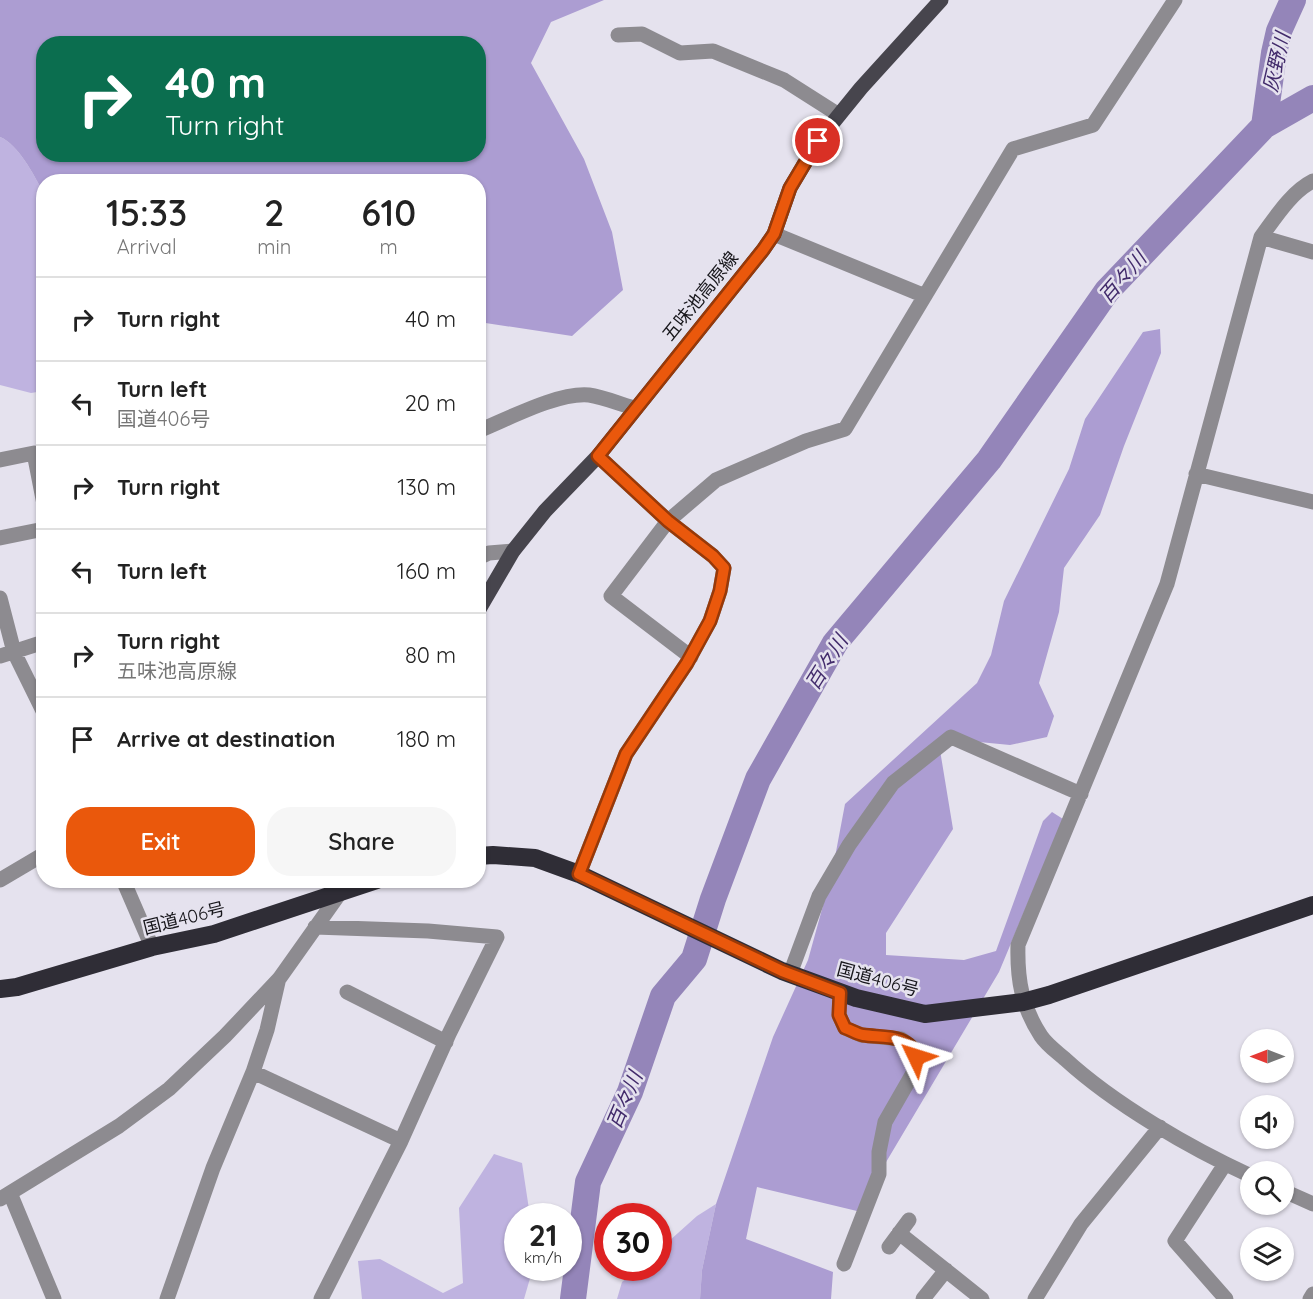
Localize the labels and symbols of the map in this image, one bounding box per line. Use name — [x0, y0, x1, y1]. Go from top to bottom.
water label: 灰野川 — [1257, 28, 1295, 94]
pin — [792, 115, 843, 166]
water label: 百々川 — [1093, 245, 1152, 308]
street label: 五味池高原線 — [657, 247, 743, 345]
water label: 百々川 — [800, 628, 854, 694]
street label: 国道406号 — [141, 897, 227, 939]
street label: 国道406号 — [835, 957, 921, 1001]
position arrow — [884, 1025, 948, 1089]
north arrow — [1240, 1029, 1294, 1083]
water label: 百々川 — [601, 1066, 648, 1132]
speed limit sign: 30 — [594, 1203, 672, 1281]

